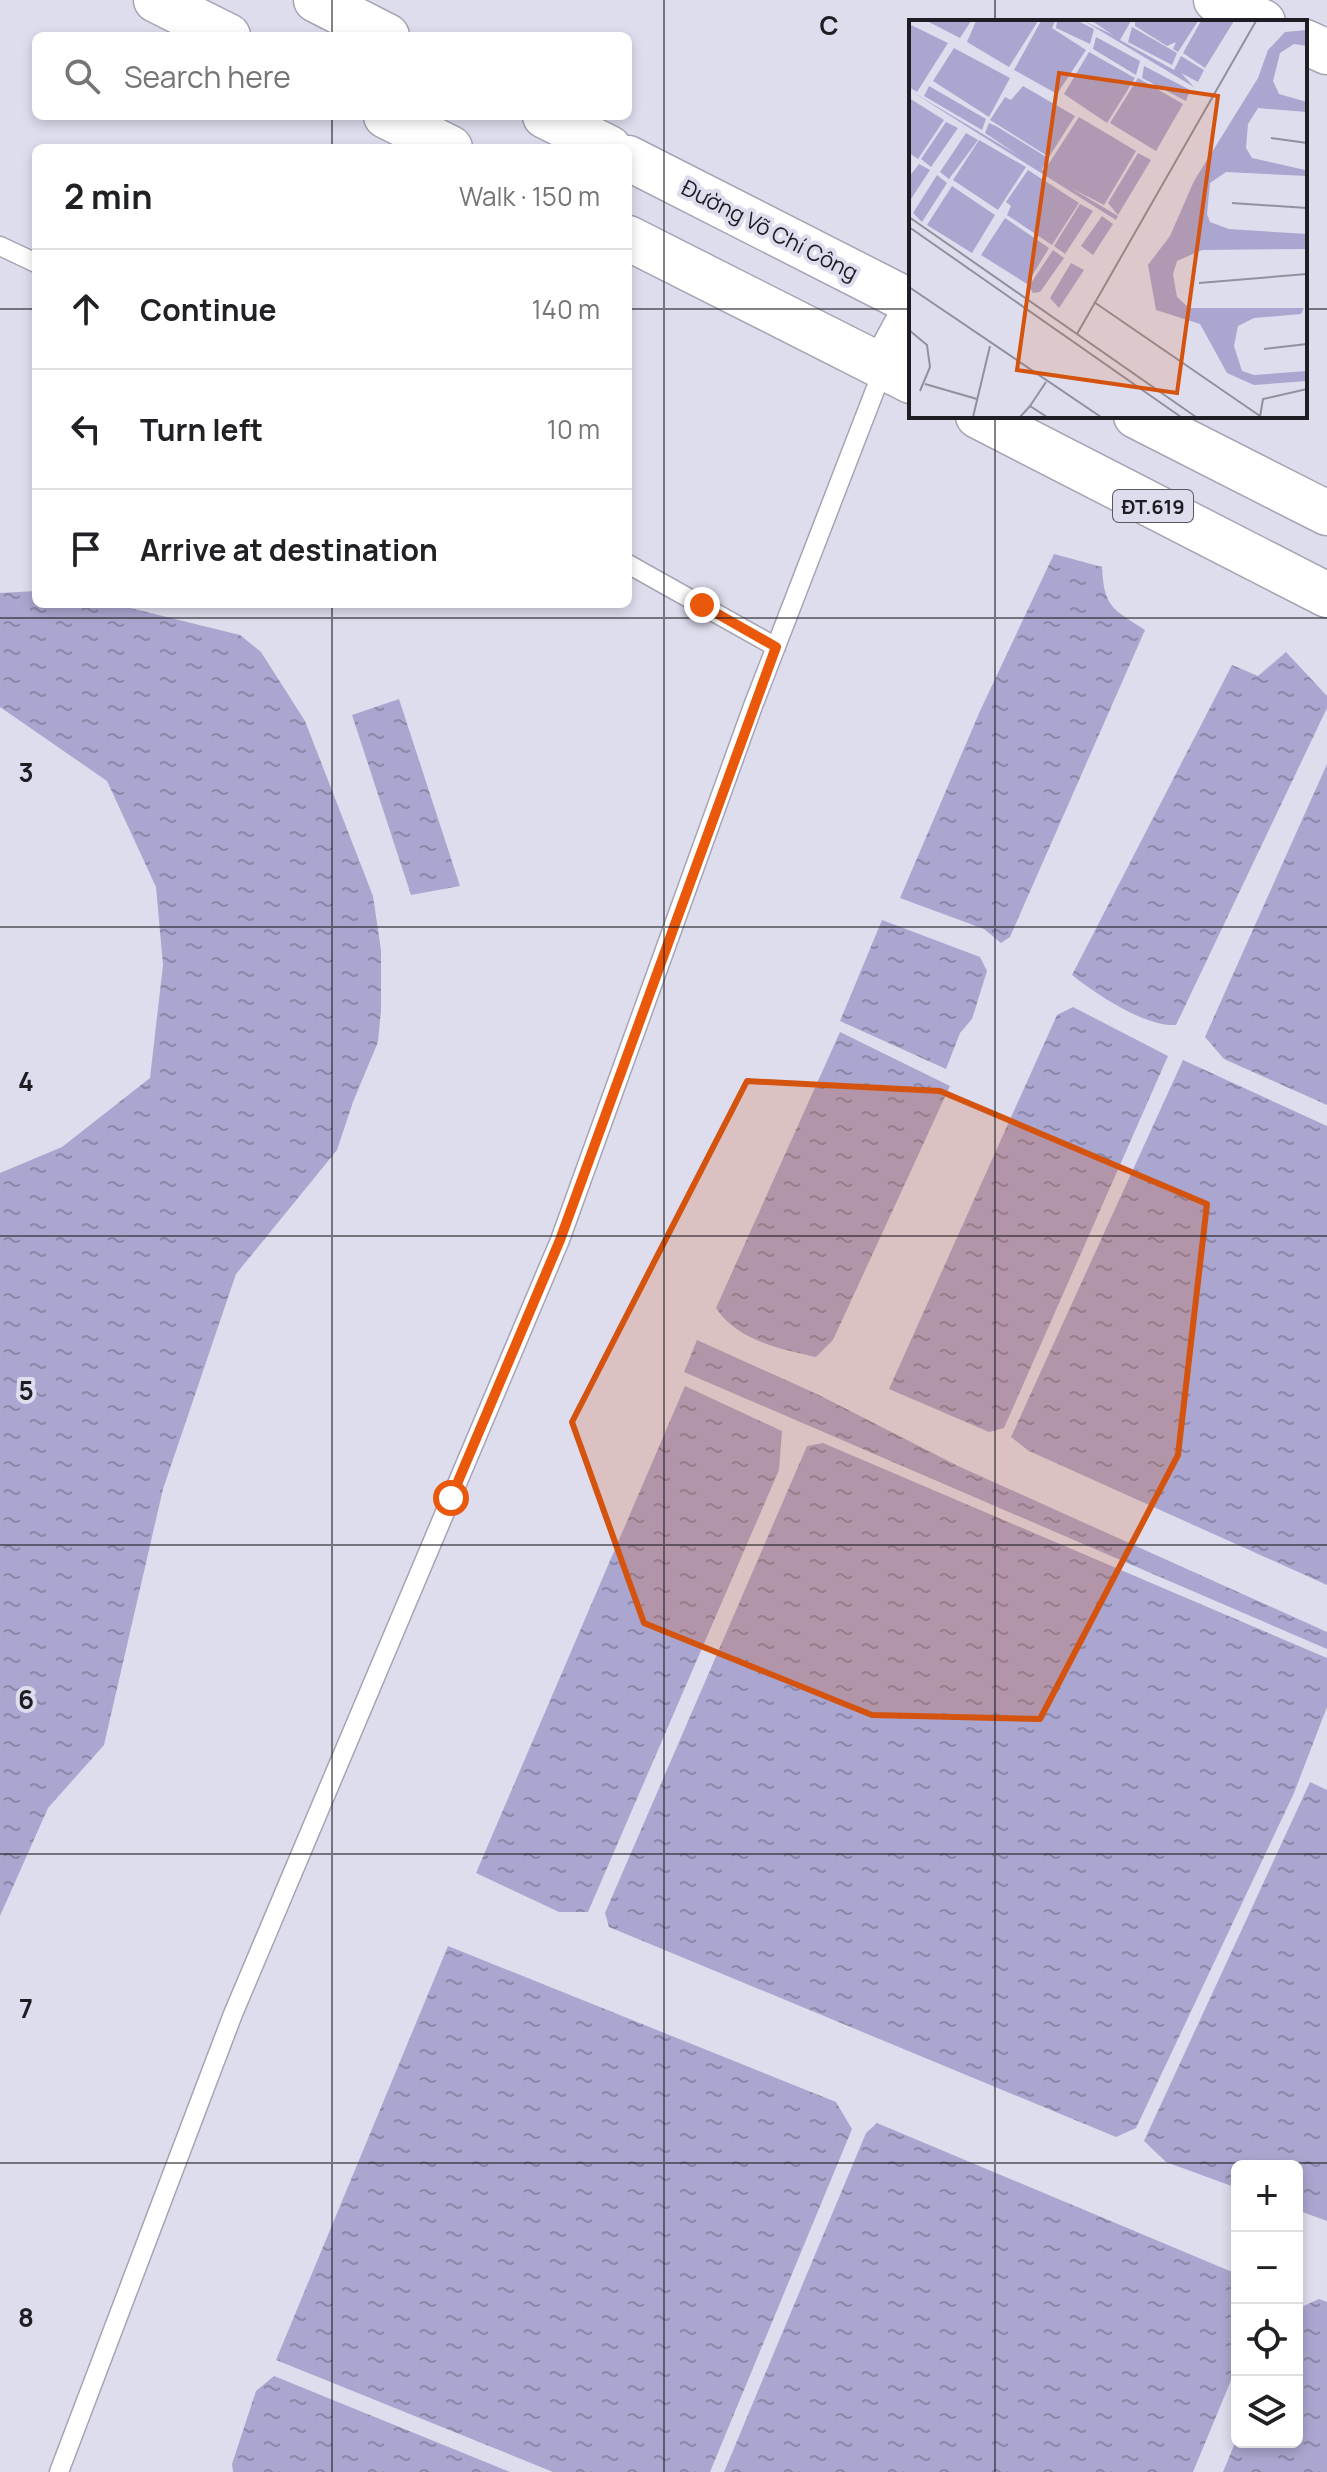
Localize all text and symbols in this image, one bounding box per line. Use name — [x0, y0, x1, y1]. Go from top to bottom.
text: C — [819, 7, 839, 43]
inset map — [909, 20, 1307, 418]
search box — [32, 32, 632, 120]
icon: search — [60, 54, 104, 98]
text: Search here — [124, 56, 291, 97]
text: 2 min — [64, 173, 152, 219]
street label: Đường Võ Chí Công — [677, 173, 863, 287]
text: Walk · 150 m — [459, 178, 600, 214]
icon: ahead — [64, 287, 108, 331]
text: Continue — [140, 289, 276, 330]
text: 140 m — [531, 291, 600, 327]
icon: left — [64, 407, 108, 451]
text: Turn left — [140, 409, 263, 450]
text: 10 m — [547, 411, 600, 447]
road number: ĐT.619 — [1113, 490, 1193, 522]
icon: arrive — [64, 527, 108, 571]
text: Arrive at destination — [140, 529, 438, 570]
route end — [684, 587, 720, 623]
text: 3 — [18, 754, 34, 790]
text: 4 — [18, 1063, 34, 1099]
text: 5 — [18, 1372, 34, 1408]
route start — [433, 1480, 469, 1516]
text: 6 — [18, 1681, 34, 1717]
text: 7 — [19, 1990, 33, 2026]
map controls — [1231, 2160, 1303, 2448]
button: + — [1231, 2160, 1303, 2232]
button: − — [1231, 2232, 1303, 2304]
text: 8 — [18, 2299, 34, 2335]
button: locate — [1231, 2304, 1303, 2376]
button: layers — [1231, 2376, 1303, 2448]

